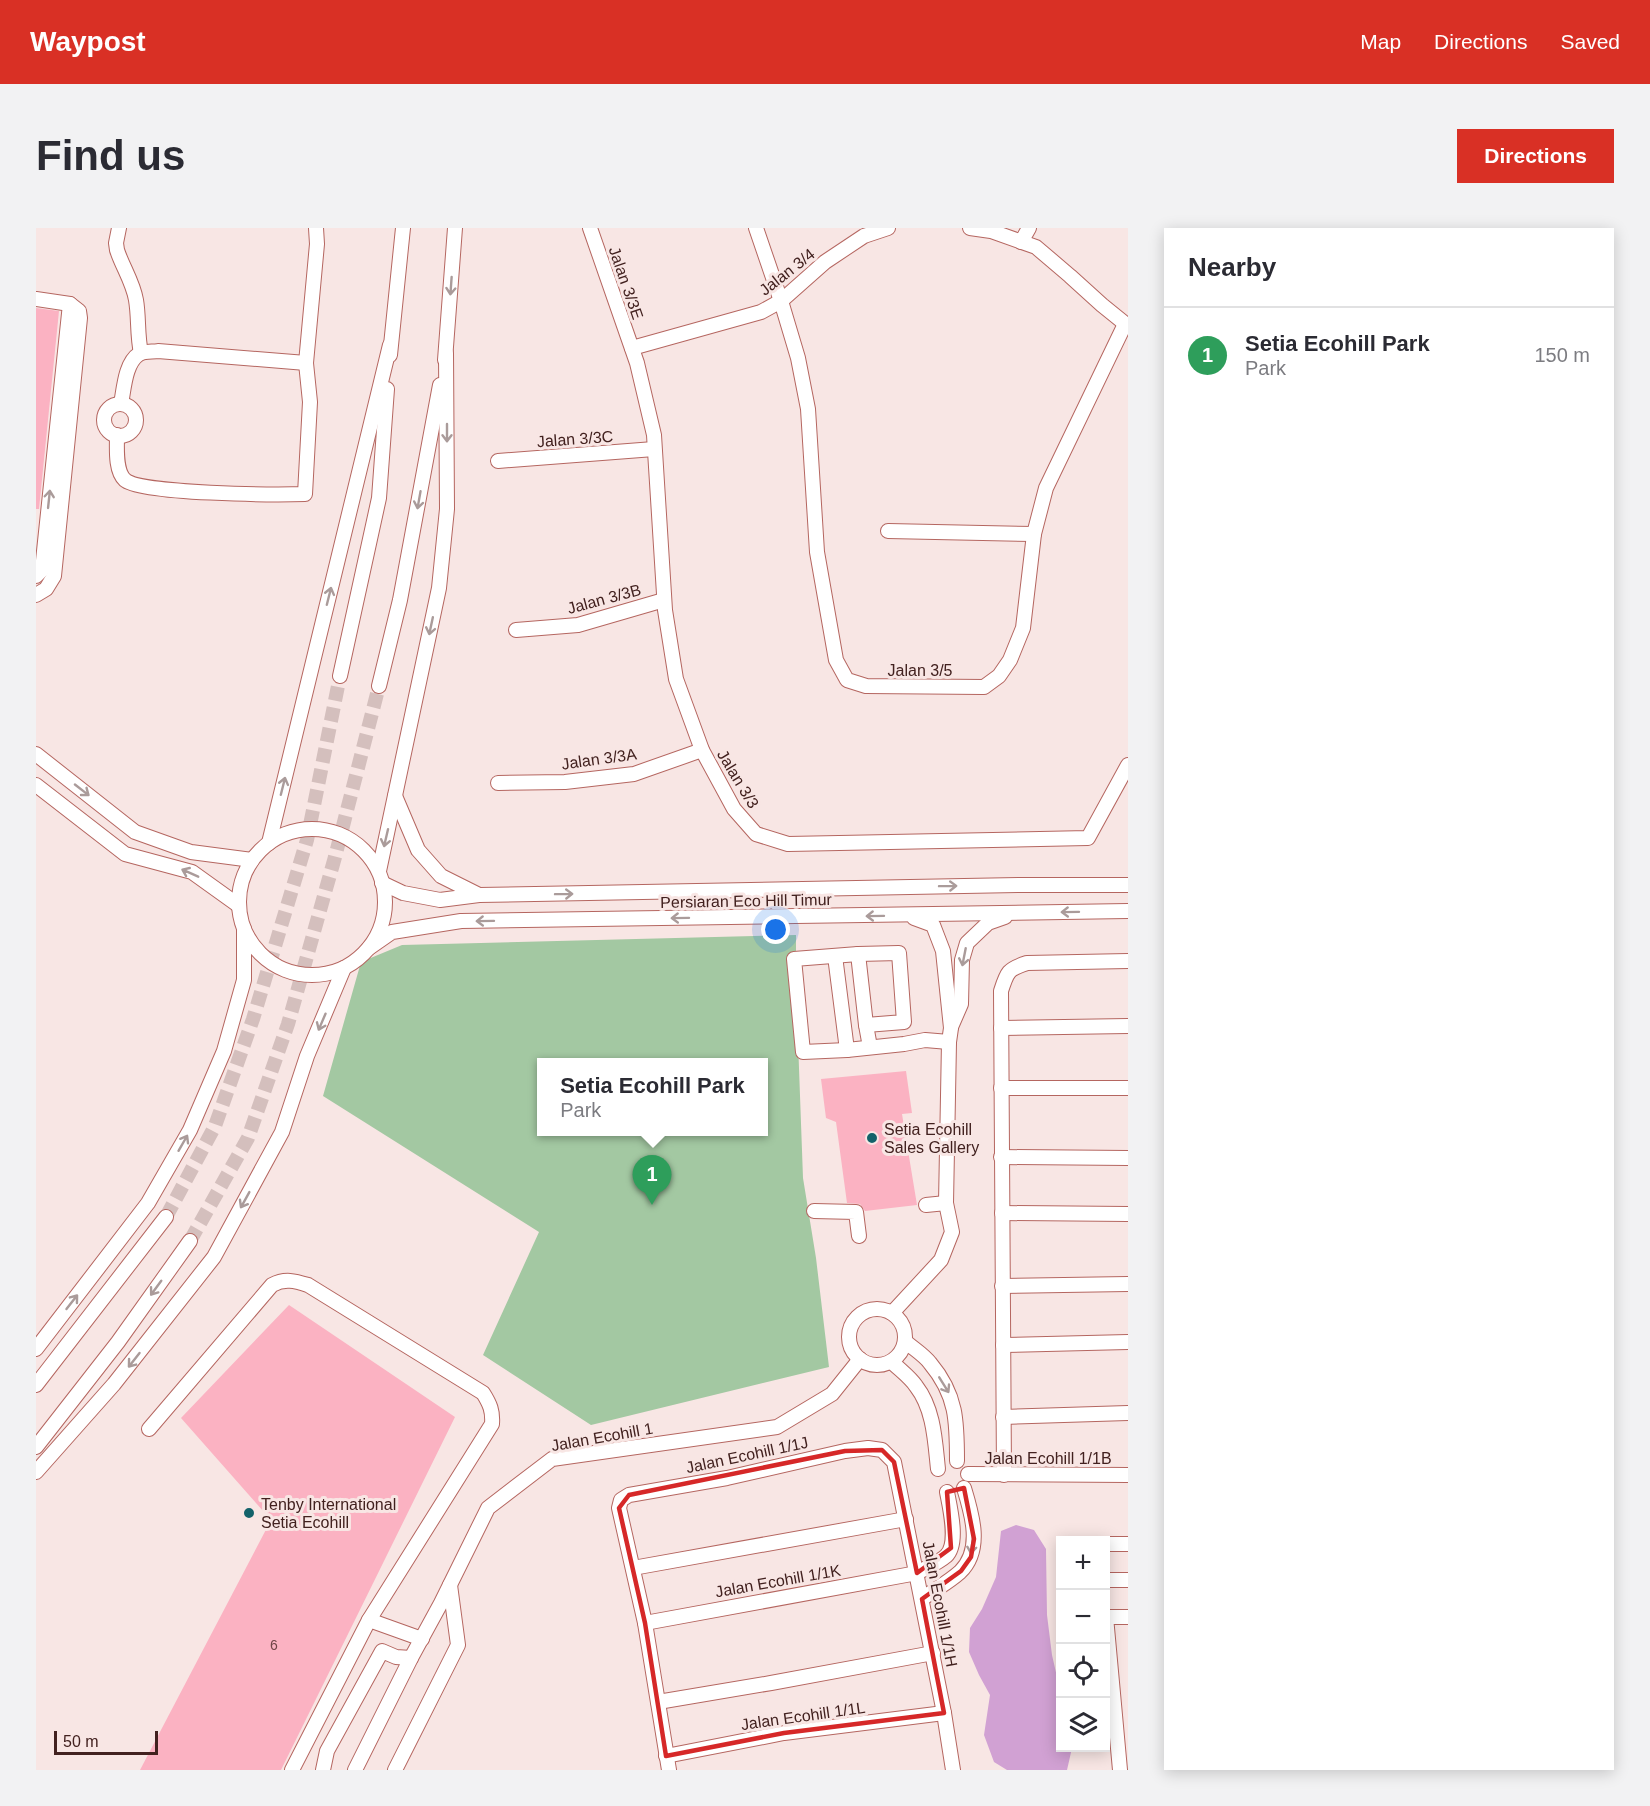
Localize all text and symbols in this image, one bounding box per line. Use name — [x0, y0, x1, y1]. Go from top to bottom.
text: Waypost — [30, 26, 146, 57]
text: Map — [1360, 30, 1401, 53]
text: Directions — [1434, 30, 1527, 53]
text: Saved — [1560, 30, 1620, 53]
button: Directions — [1457, 129, 1614, 183]
text: Find us — [36, 132, 185, 179]
street label: Jalan 3/3E — [606, 244, 646, 322]
street label: Jalan 3/4 — [756, 245, 818, 299]
text: Nearby — [1188, 252, 1276, 282]
one-way arrow — [445, 276, 456, 296]
text: Setia Ecohill Park — [1245, 331, 1430, 356]
text: 1 — [1202, 344, 1213, 366]
text: 150 m — [1534, 344, 1590, 366]
text: Park — [1245, 357, 1286, 379]
one-way arrow — [441, 422, 452, 442]
street label: Jalan 3/3C — [536, 428, 614, 450]
one-way arrow — [413, 489, 424, 509]
one-way arrow — [44, 490, 55, 510]
street label: Jalan 3/3B — [565, 581, 643, 617]
one-way arrow — [324, 587, 336, 606]
one-way arrow — [425, 616, 436, 636]
street label: Jalan 3/5 — [888, 662, 953, 679]
street label: Jalan 3/3A — [560, 745, 638, 773]
street label: Jalan 3/3 — [714, 747, 762, 811]
one-way arrow — [277, 777, 289, 796]
one-way arrow — [74, 784, 90, 797]
one-way arrow — [380, 827, 391, 847]
one-way arrow — [181, 867, 199, 878]
one-way arrow — [937, 881, 957, 892]
one-way arrow — [553, 888, 573, 900]
street label: Persiaran Eco Hill Timur — [660, 891, 833, 911]
one-way arrow — [1060, 906, 1080, 918]
one-way arrow — [865, 910, 885, 921]
one-way arrow — [670, 912, 690, 924]
one-way arrow — [475, 915, 495, 927]
your location — [761, 915, 790, 944]
one-way arrow — [958, 947, 969, 967]
one-way arrow — [316, 1012, 327, 1031]
popup — [537, 1058, 768, 1136]
text: Setia Ecohill Park — [560, 1073, 745, 1098]
text: Park — [560, 1099, 601, 1121]
place label: Setia Ecohill Sales Gallery — [884, 1121, 979, 1156]
marker: Setia Ecohill Sales Gallery — [865, 1131, 879, 1145]
one-way arrow — [177, 1135, 189, 1152]
pin: 1 — [632, 1156, 672, 1205]
one-way arrow — [239, 1191, 250, 1209]
one-way arrow — [150, 1279, 162, 1296]
one-way arrow — [65, 1295, 78, 1311]
one-way arrow — [127, 1352, 140, 1368]
one-way arrow — [938, 1376, 950, 1393]
street label: Jalan Ecohill 1 — [550, 1420, 654, 1454]
street label: Jalan Ecohill 1/1J — [684, 1434, 810, 1476]
street label: Jalan Ecohill 1/1B — [984, 1450, 1112, 1467]
place label: Tenby International Setia Ecohill — [261, 1496, 396, 1531]
marker: Tenby International Setia Ecohill — [242, 1506, 256, 1520]
one-way arrow — [967, 1535, 978, 1555]
map controls — [1056, 1536, 1110, 1752]
button: + — [1056, 1536, 1110, 1590]
street label: Jalan Ecohill 1/1H — [919, 1540, 961, 1668]
street label: Jalan Ecohill 1/1K — [714, 1562, 842, 1600]
button: − — [1056, 1590, 1110, 1644]
house number: 6 — [270, 1637, 278, 1653]
button: locate — [1056, 1644, 1110, 1698]
button: layers — [1056, 1698, 1110, 1752]
street label: Jalan Ecohill 1/1L — [740, 1699, 866, 1733]
scale bar — [54, 1728, 158, 1756]
text: 50 m — [63, 1733, 99, 1750]

